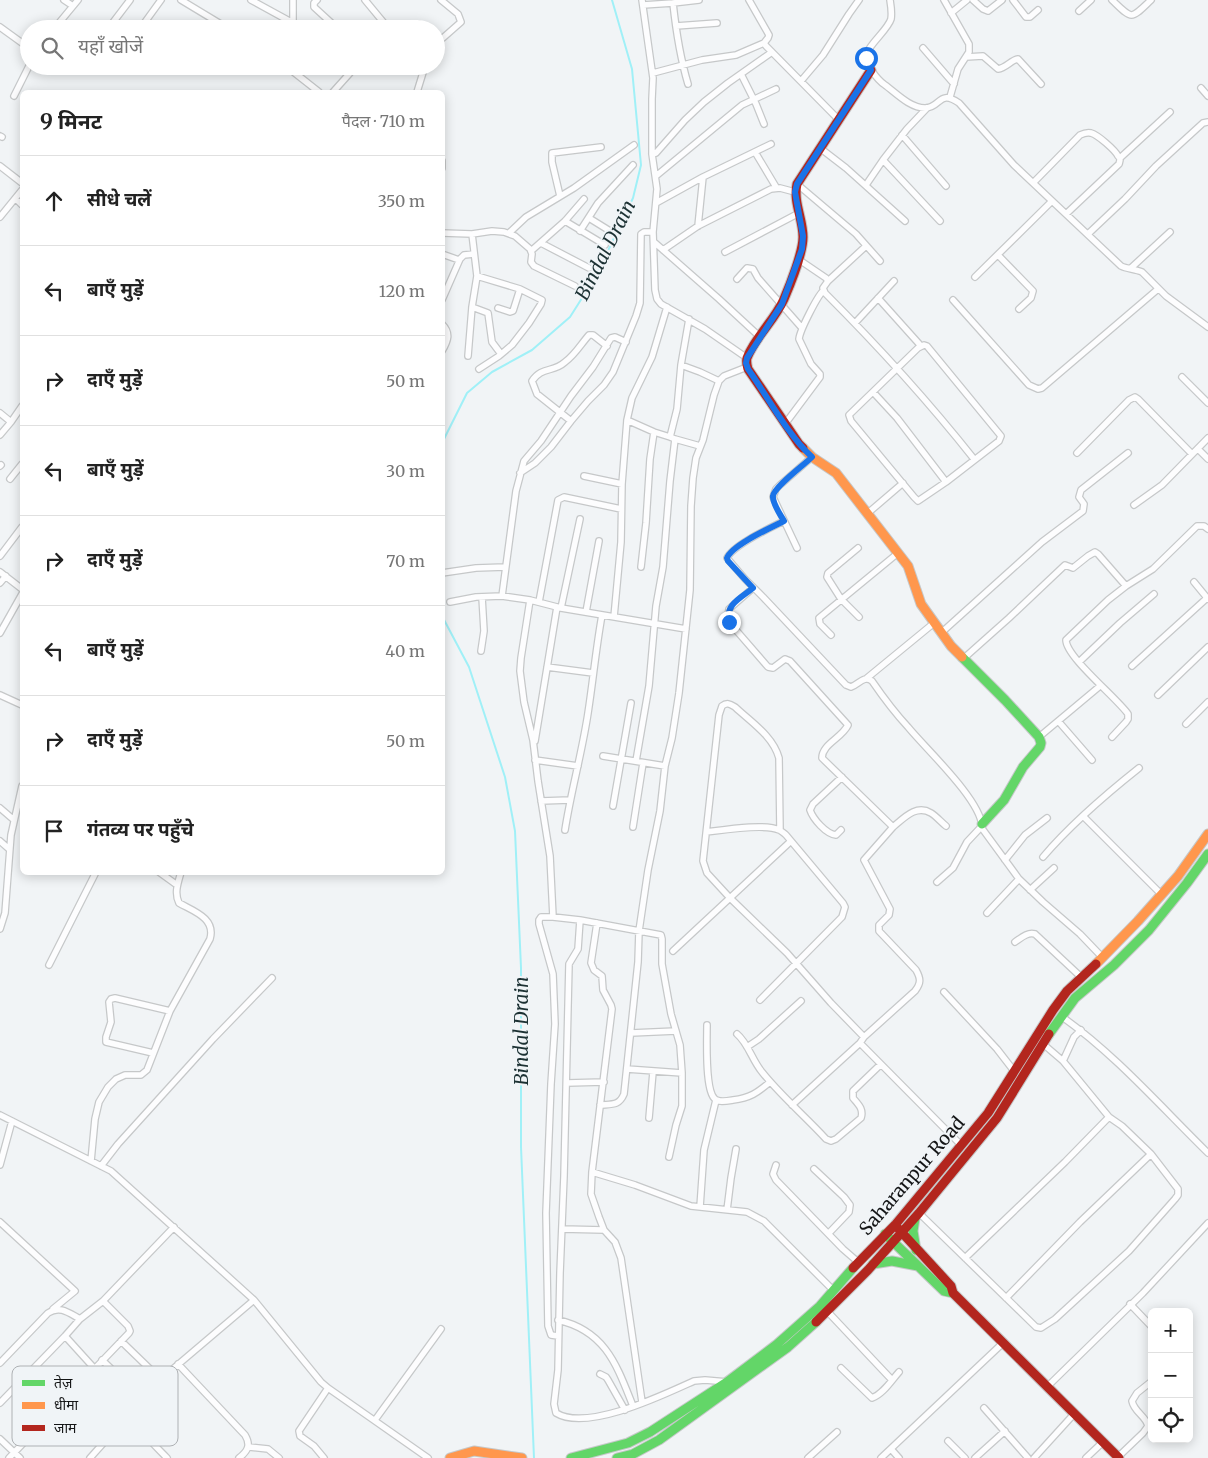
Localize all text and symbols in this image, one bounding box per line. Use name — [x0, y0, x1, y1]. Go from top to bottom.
search box — [20, 20, 445, 75]
icon: search — [38, 34, 66, 62]
text: यहाँ खोजें — [78, 34, 143, 58]
route start — [855, 47, 878, 70]
text: 9 मिनट — [40, 108, 102, 135]
text: पैदल · 710 m — [342, 111, 425, 131]
icon: ahead — [40, 187, 68, 215]
text: सीधे चलें — [87, 187, 151, 211]
text: 350 m — [378, 191, 425, 211]
water label: Bindal Drain — [570, 196, 640, 304]
icon: left — [40, 277, 68, 305]
text: बाएँ मुड़ें — [87, 277, 144, 301]
text: 120 m — [379, 281, 425, 301]
icon: right — [40, 367, 68, 395]
text: दाएँ मुड़ें — [87, 367, 143, 391]
text: 50 m — [386, 371, 425, 391]
icon: left — [40, 457, 68, 485]
text: बाएँ मुड़ें — [87, 457, 144, 481]
text: 30 m — [386, 461, 425, 481]
icon: right — [40, 547, 68, 575]
text: दाएँ मुड़ें — [87, 547, 143, 571]
text: 70 m — [386, 551, 425, 571]
route end — [718, 611, 741, 634]
icon: left — [40, 637, 68, 665]
text: बाएँ मुड़ें — [87, 637, 144, 661]
text: 40 m — [385, 641, 425, 661]
icon: right — [40, 727, 68, 755]
text: दाएँ मुड़ें — [87, 727, 143, 751]
text: 50 m — [386, 731, 425, 751]
icon: arrive — [40, 817, 68, 845]
text: गंतव्य पर पहुँचे — [87, 817, 194, 841]
water label: Bindal Drain — [509, 976, 533, 1086]
street label: Saharanpur Road — [854, 1112, 970, 1240]
map controls — [1148, 1308, 1193, 1443]
button: + — [1148, 1308, 1193, 1353]
button: − — [1148, 1353, 1193, 1398]
legend — [12, 1366, 178, 1446]
text: तेज़ — [54, 1374, 73, 1392]
text: धीमा — [54, 1396, 79, 1414]
button: locate — [1148, 1398, 1193, 1443]
text: जाम — [54, 1419, 77, 1437]

